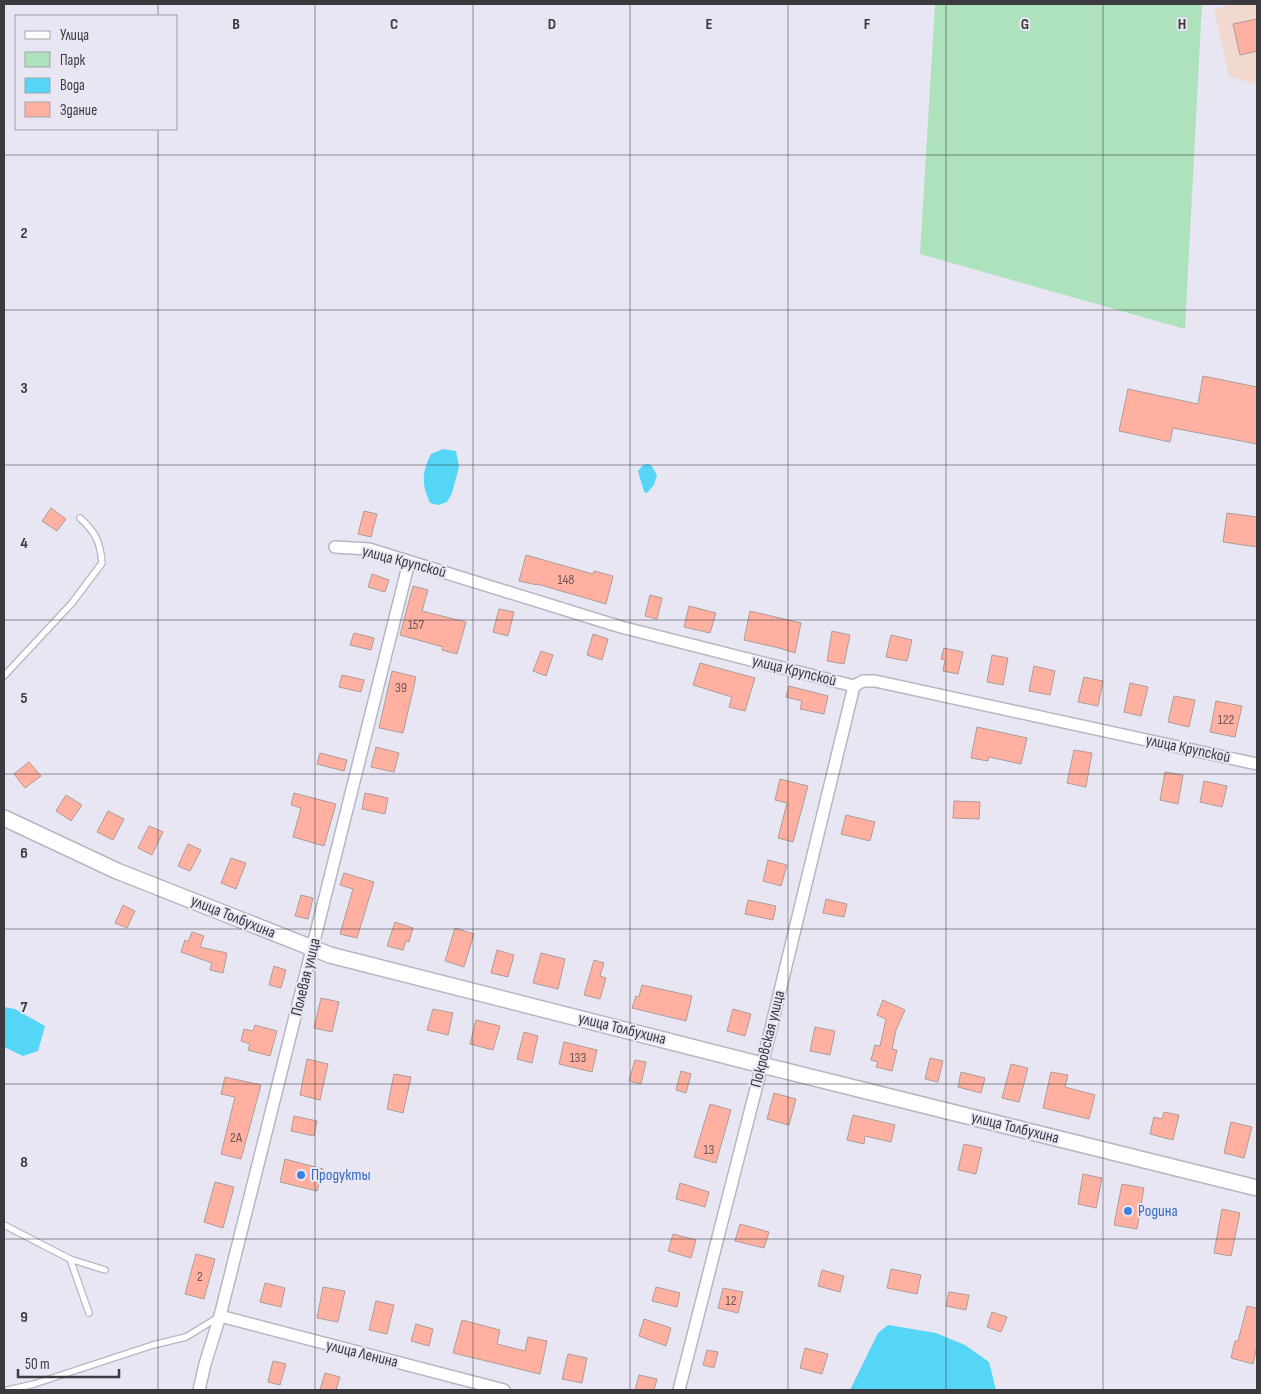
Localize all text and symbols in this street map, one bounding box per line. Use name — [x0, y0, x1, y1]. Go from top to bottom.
legend — [15, 15, 178, 130]
text: B — [232, 15, 240, 34]
text: C — [390, 15, 398, 34]
text: D — [548, 15, 556, 34]
text: E — [706, 15, 713, 34]
text: F — [864, 15, 871, 34]
text: G — [1021, 15, 1029, 34]
text: H — [1178, 15, 1186, 34]
text: Улица — [60, 26, 89, 45]
text: Парк — [60, 51, 86, 70]
text: Вода — [60, 76, 85, 95]
text: Здание — [60, 101, 97, 120]
text: 2 — [20, 224, 28, 243]
text: 3 — [20, 379, 28, 398]
text: 4 — [20, 534, 28, 553]
street label: улица Крупской — [360, 542, 448, 582]
house number: 148 — [558, 571, 574, 588]
house number: 157 — [408, 616, 424, 633]
street label: улица Крупской — [750, 651, 838, 691]
house number: 39 — [395, 679, 407, 696]
text: 5 — [20, 689, 28, 708]
house number: 122 — [1218, 711, 1235, 728]
street label: улица Крупской — [1144, 731, 1232, 767]
text: 6 — [20, 844, 28, 863]
street label: улица Толбухина — [188, 891, 278, 943]
street label: Полевая улица — [287, 936, 325, 1018]
street label: Покровская улица — [747, 989, 789, 1089]
text: 7 — [21, 998, 28, 1017]
street label: улица Толбухина — [576, 1009, 668, 1049]
house number: 133 — [570, 1049, 586, 1066]
street label: улица Толбухина — [969, 1108, 1061, 1148]
house number: 2А — [230, 1129, 243, 1146]
house number: 13 — [704, 1141, 715, 1158]
text: 8 — [20, 1153, 28, 1172]
place label: Продукты — [311, 1166, 371, 1185]
marker: Продукты — [295, 1169, 307, 1181]
place label: Родина — [1138, 1202, 1178, 1221]
marker: Родина — [1122, 1205, 1134, 1217]
house number: 2 — [197, 1268, 203, 1285]
house number: 12 — [726, 1292, 737, 1309]
text: 9 — [20, 1308, 28, 1327]
street label: улица Ленина — [324, 1336, 400, 1372]
scale bar — [18, 1346, 119, 1378]
text: 50 m — [25, 1355, 50, 1374]

